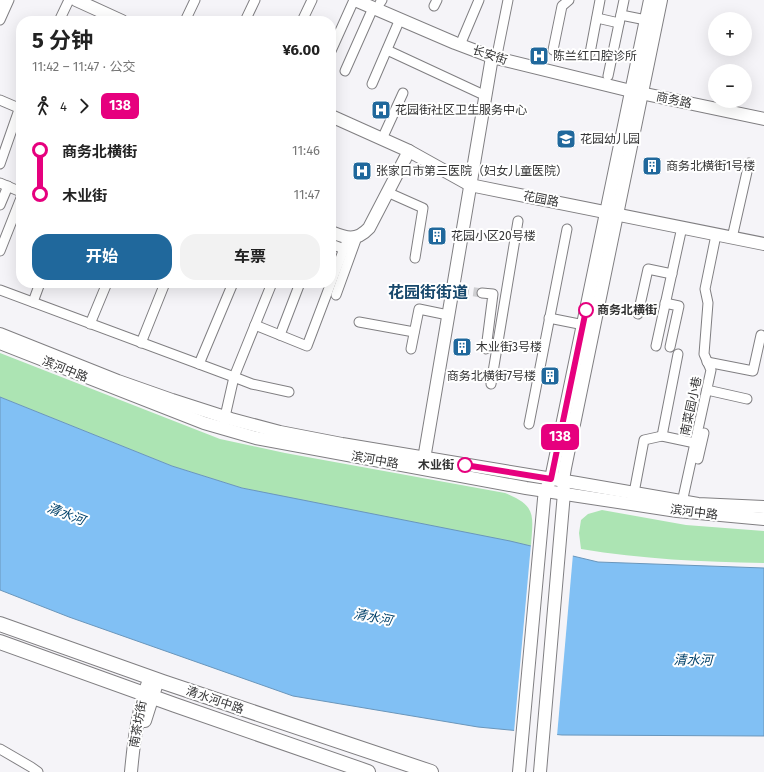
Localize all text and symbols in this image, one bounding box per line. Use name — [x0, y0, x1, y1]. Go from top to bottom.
map controls — [708, 12, 752, 108]
button: + — [708, 12, 752, 56]
text: 5 分钟 — [32, 27, 93, 54]
text: ¥6.00 — [283, 41, 320, 59]
street label: 长安街 — [471, 43, 509, 67]
hospital icon: 陈兰红口腔诊所 — [528, 45, 550, 67]
place label: 陈兰红口腔诊所 — [553, 49, 637, 63]
text: 11:42 – 11:47 · 公交 — [32, 59, 135, 74]
button: − — [708, 64, 752, 108]
street label: 商务路 — [655, 89, 693, 111]
icon: walk — [32, 95, 54, 117]
icon: forward — [73, 95, 95, 117]
text: 138 — [109, 97, 131, 114]
text: 4 — [60, 99, 67, 114]
hospital icon: 花园街社区卫生服务中心 — [370, 99, 392, 121]
place label: 花园街社区卫生服务中心 — [395, 103, 527, 117]
school or university icon: 花园幼儿园 — [555, 128, 577, 150]
place label: 花园幼儿园 — [580, 132, 640, 146]
text: 商务北横街 — [62, 143, 137, 161]
text: 11:46 — [292, 143, 320, 158]
building icon: 商务北横街1号楼 — [641, 155, 663, 177]
place label: 商务北横街1号楼 — [666, 159, 755, 173]
hospital icon: 张家口市第三医院（妇女儿童医院） — [351, 160, 373, 182]
place label: 张家口市第三医院（妇女儿童医院） — [376, 164, 568, 178]
text: 木业街 — [62, 187, 107, 205]
text: 11:47 — [293, 187, 320, 202]
street label: 花园路 — [522, 189, 560, 209]
building icon: 花园小区20号楼 — [426, 225, 448, 247]
place label: 花园小区20号楼 — [451, 229, 536, 243]
button: 开始 — [32, 234, 172, 280]
button: 车票 — [180, 234, 320, 280]
district label: 花园街街道 — [388, 283, 468, 302]
marker: 商务北横街 — [578, 302, 594, 318]
place label: 商务北横街 — [597, 303, 657, 317]
building icon: 木业街3号楼 — [451, 336, 473, 358]
place label: 木业街3号楼 — [476, 340, 542, 354]
street label: 滨河中路 — [40, 354, 90, 384]
building icon: 商务北横街7号楼 — [539, 365, 561, 387]
place label: 商务北横街7号楼 — [447, 369, 536, 383]
street label: 南菜园小巷 — [678, 375, 704, 437]
line badge: 138 — [537, 424, 583, 450]
text: 138 — [549, 428, 571, 445]
street label: 滨河中路 — [350, 449, 400, 471]
marker: 木业街 — [457, 457, 473, 473]
place label: 木业街 — [418, 458, 454, 472]
water label: 清水河 — [45, 500, 90, 529]
street label: 滨河中路 — [669, 502, 719, 522]
water label: 清水河 — [352, 606, 397, 629]
water label: 清水河 — [673, 652, 716, 668]
street label: 清水河中路 — [184, 684, 246, 716]
street label: 南茶坊街 — [127, 699, 149, 749]

